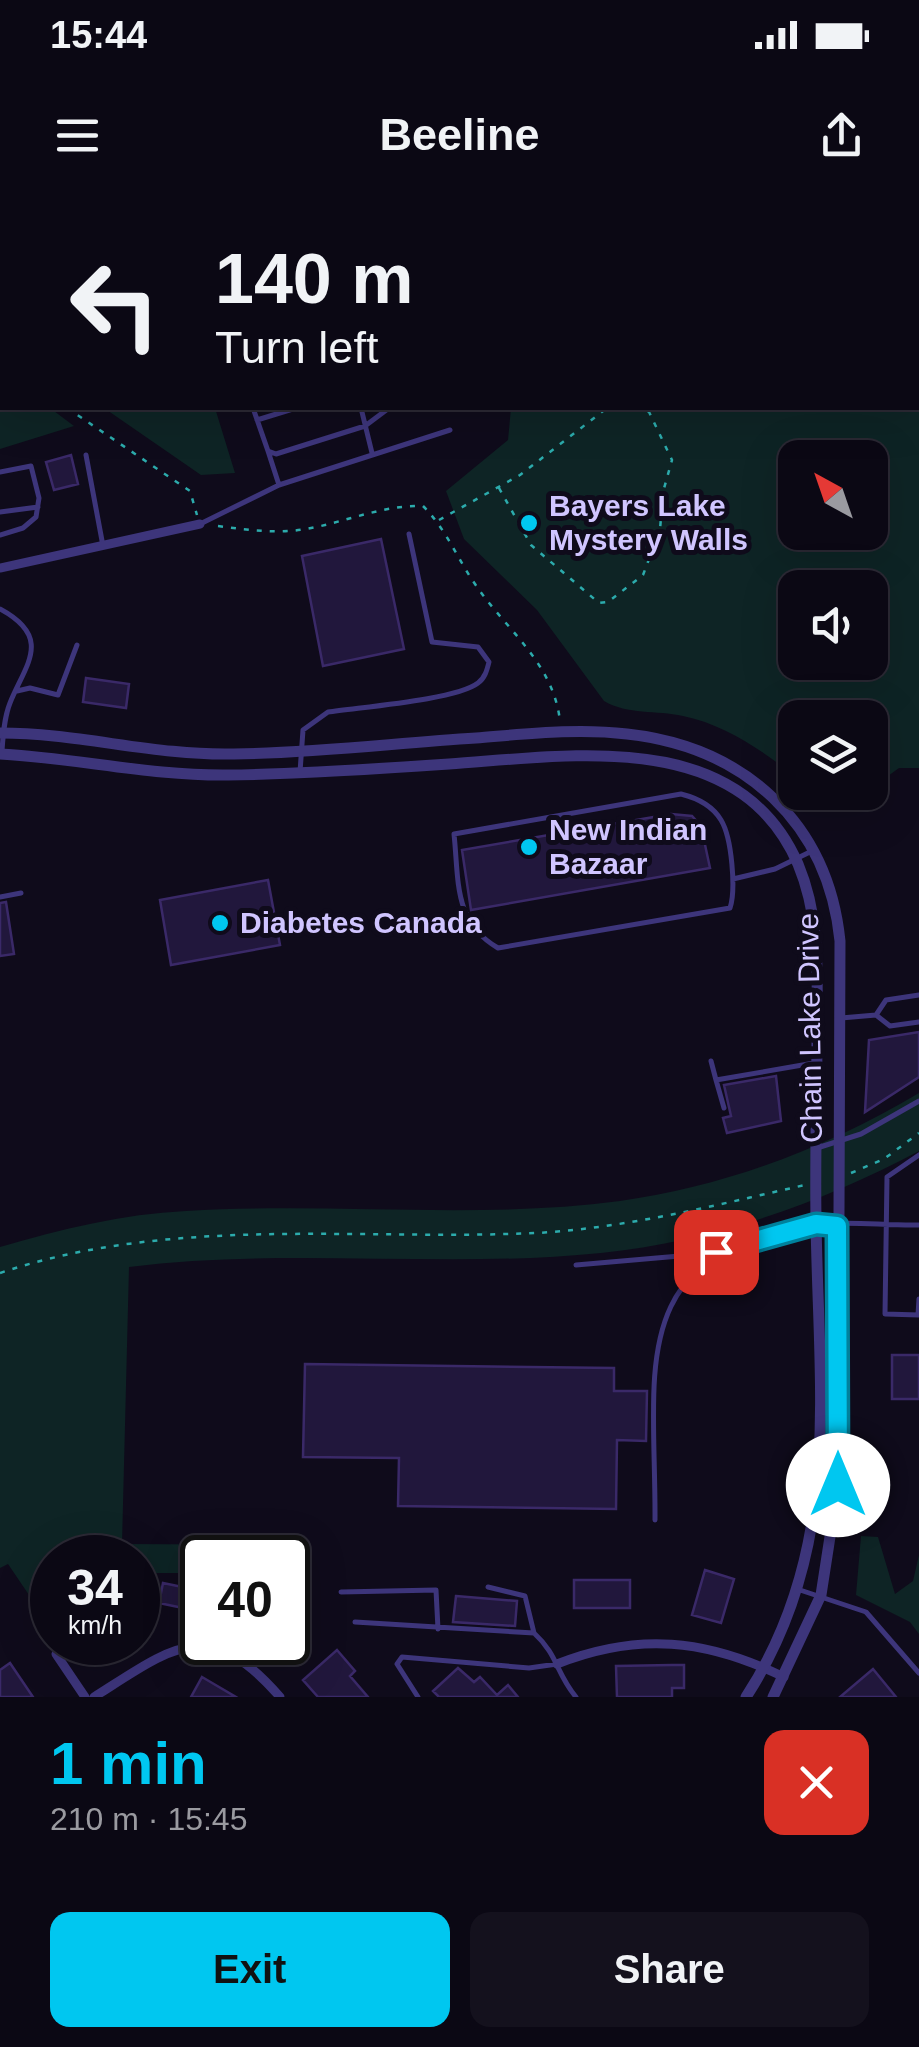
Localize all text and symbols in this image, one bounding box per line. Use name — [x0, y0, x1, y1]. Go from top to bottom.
text: 15:44 — [50, 14, 147, 56]
icon: menu — [50, 108, 105, 163]
icon: share — [814, 108, 869, 163]
text: Beeline — [379, 109, 540, 160]
icon: left — [50, 240, 180, 370]
text: 140 m — [215, 240, 413, 318]
text: Turn left — [215, 322, 378, 373]
north arrow — [778, 440, 888, 550]
map controls — [778, 440, 888, 810]
place label: Bayers Lake Mystery Walls — [549, 489, 748, 556]
marker: Bayers Lake Mystery Walls — [518, 512, 540, 534]
button: sound — [778, 570, 888, 680]
button: layers — [778, 700, 888, 810]
place label: New Indian Bazaar — [549, 813, 707, 880]
marker: New Indian Bazaar — [518, 836, 540, 858]
place label: Diabetes Canada — [240, 906, 482, 939]
marker: Diabetes Canada — [209, 912, 231, 934]
street label: Chain Lake Drive — [791, 913, 828, 1143]
pin — [674, 1210, 759, 1295]
icon: arrive — [689, 1225, 744, 1280]
position arrow — [786, 1433, 890, 1537]
speed limit sign: 40 — [180, 1535, 310, 1665]
text: 34 — [67, 1560, 123, 1616]
text: km/h — [68, 1611, 122, 1639]
text: 1 min — [50, 1730, 207, 1797]
button: close — [764, 1730, 869, 1835]
text: 210 m · 15:45 — [50, 1801, 247, 1837]
button: Exit — [50, 1912, 450, 2027]
button: Share — [470, 1912, 869, 2027]

